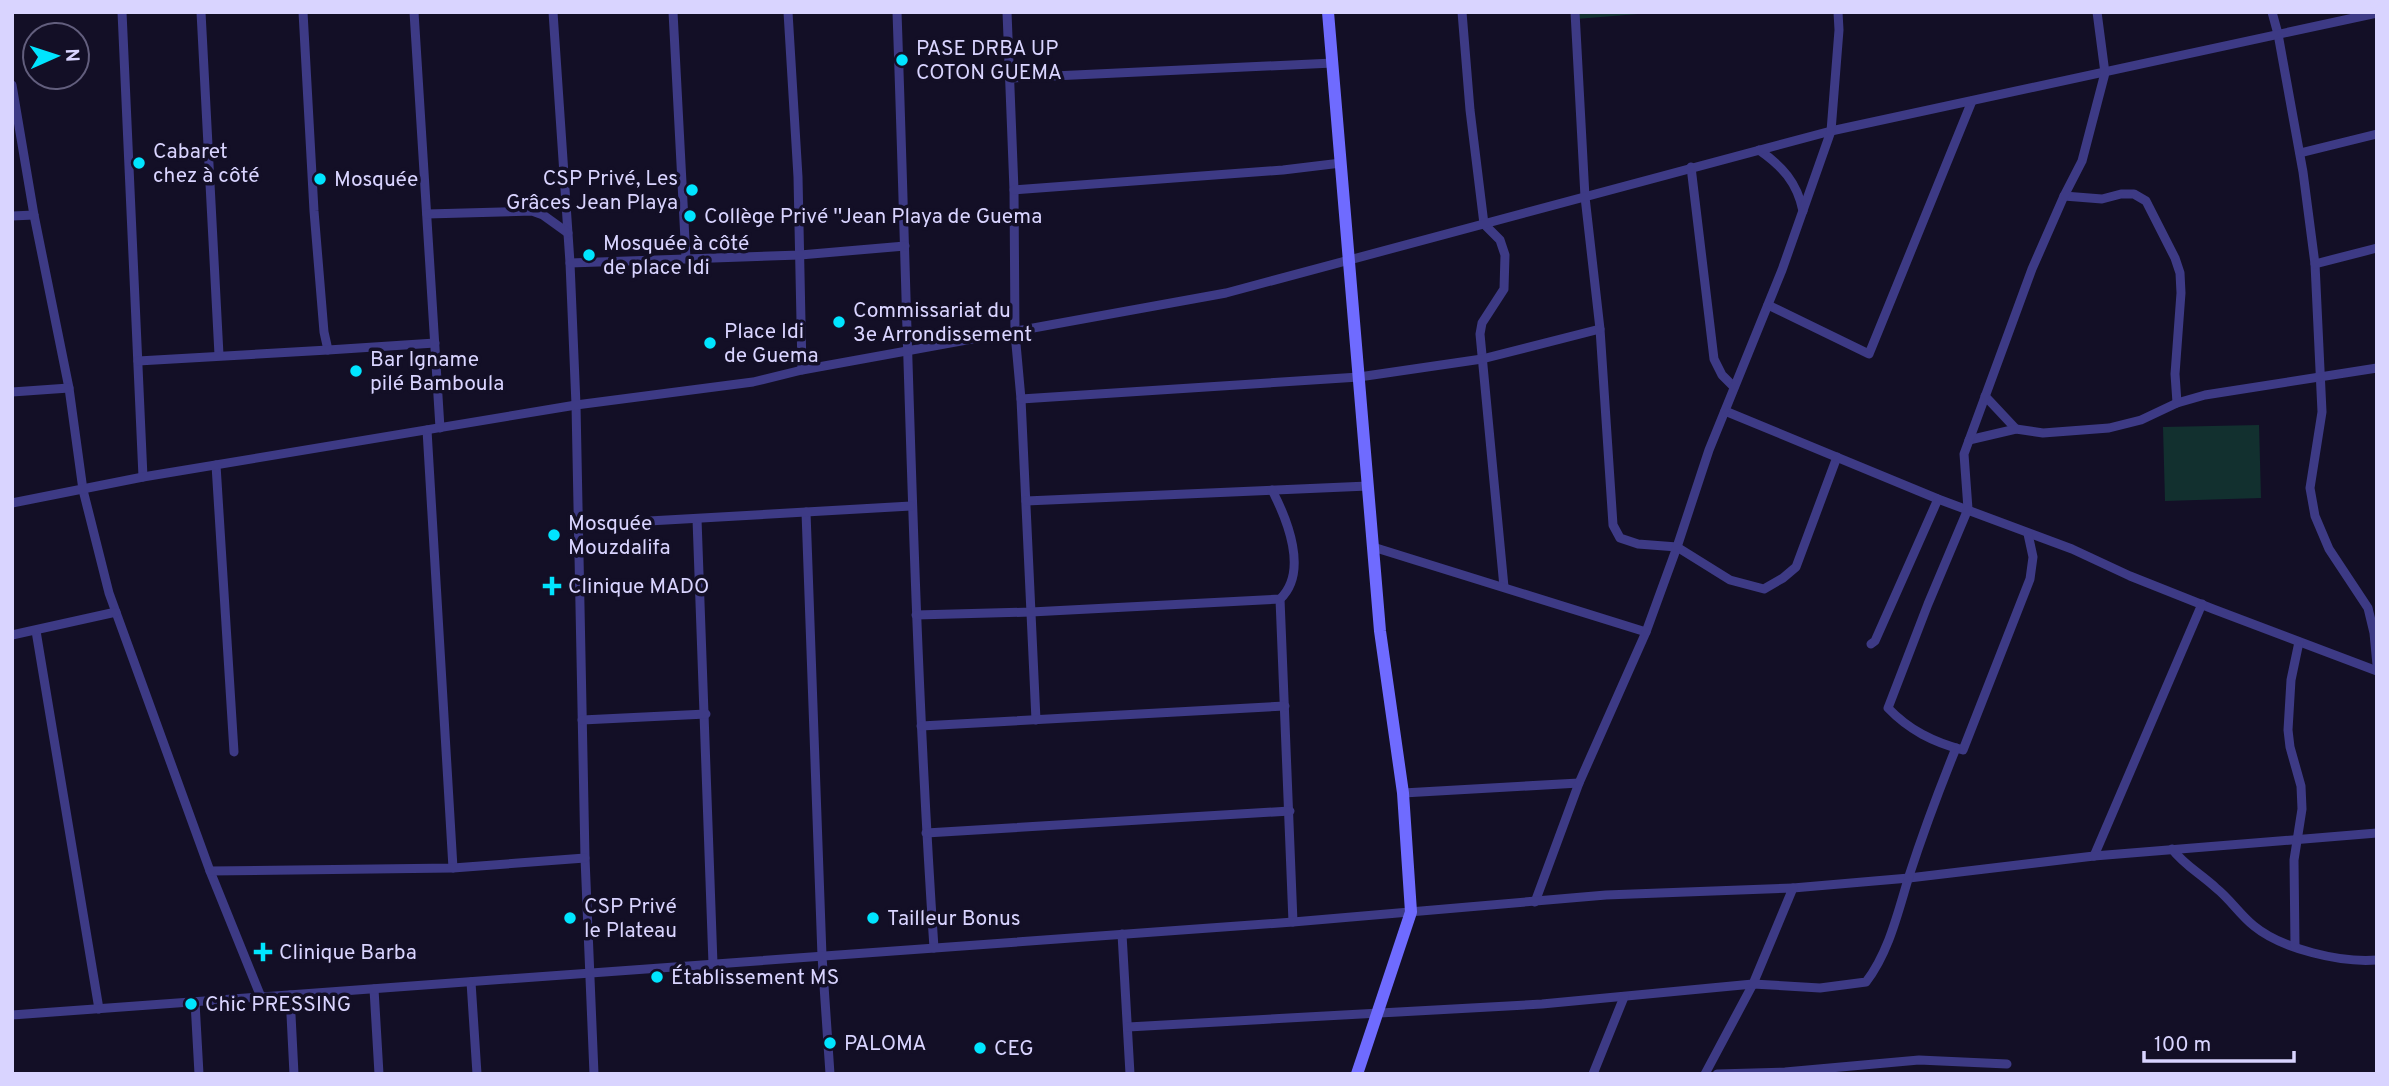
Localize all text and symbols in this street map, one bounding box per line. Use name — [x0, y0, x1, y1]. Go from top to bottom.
north arrow — [21, 21, 91, 91]
place label: PASE DRBA UP COTON GUEMA — [916, 36, 1062, 87]
text: N — [59, 48, 83, 63]
marker: PASE DRBA UP COTON GUEMA — [894, 52, 910, 68]
place label: Cabaret chez à côté — [153, 139, 259, 190]
marker: Cabaret chez à côté — [131, 155, 147, 171]
place label: CSP Privé, Les Grâces Jean Playa — [506, 166, 678, 217]
place label: Mosquée — [334, 167, 418, 194]
marker: Mosquée — [312, 171, 328, 187]
marker: CSP Privé, Les Grâces Jean Playa — [684, 182, 700, 198]
place label: Collège Privé ''Jean Playa de Guema — [704, 204, 1042, 231]
marker: Collège Privé ''Jean Playa de Guema — [682, 208, 698, 224]
place label: Mosquée à côté de place Idi — [603, 231, 749, 282]
marker: Mosquée à côté de place Idi — [581, 247, 597, 263]
place label: Commissariat du 3e Arrondissement — [853, 298, 1032, 349]
marker: Commissariat du 3e Arrondissement — [831, 314, 847, 330]
place label: Place Idi de Guema — [724, 319, 819, 370]
marker: Place Idi de Guema — [702, 335, 718, 351]
place label: Bar Igname pilé Bamboula — [370, 347, 504, 398]
marker: Bar Igname pilé Bamboula — [348, 363, 364, 379]
place label: Mosquée Mouzdalifa — [568, 511, 671, 562]
marker: Mosquée Mouzdalifa — [546, 527, 562, 543]
place label: Clinique MADO — [568, 574, 709, 601]
marker: Clinique MADO — [542, 576, 562, 596]
place label: CSP Privé le Plateau — [584, 894, 677, 945]
place label: Tailleur Bonus — [887, 906, 1021, 933]
marker: CSP Privé le Plateau — [562, 910, 578, 926]
marker: Tailleur Bonus — [865, 910, 881, 926]
place label: Clinique Barba — [279, 940, 417, 967]
marker: Clinique Barba — [253, 942, 273, 962]
place label: Établissement MS — [671, 964, 839, 992]
marker: Établissement MS — [649, 969, 665, 985]
place label: Chic PRESSING — [205, 992, 351, 1019]
marker: Chic PRESSING — [183, 996, 199, 1012]
scale bar — [2144, 1020, 2294, 1064]
place label: PALOMA — [844, 1031, 927, 1058]
text: 100 m — [2154, 1032, 2211, 1059]
marker: PALOMA — [822, 1035, 838, 1051]
place label: CEG — [994, 1036, 1034, 1063]
marker: CEG — [972, 1040, 988, 1056]

